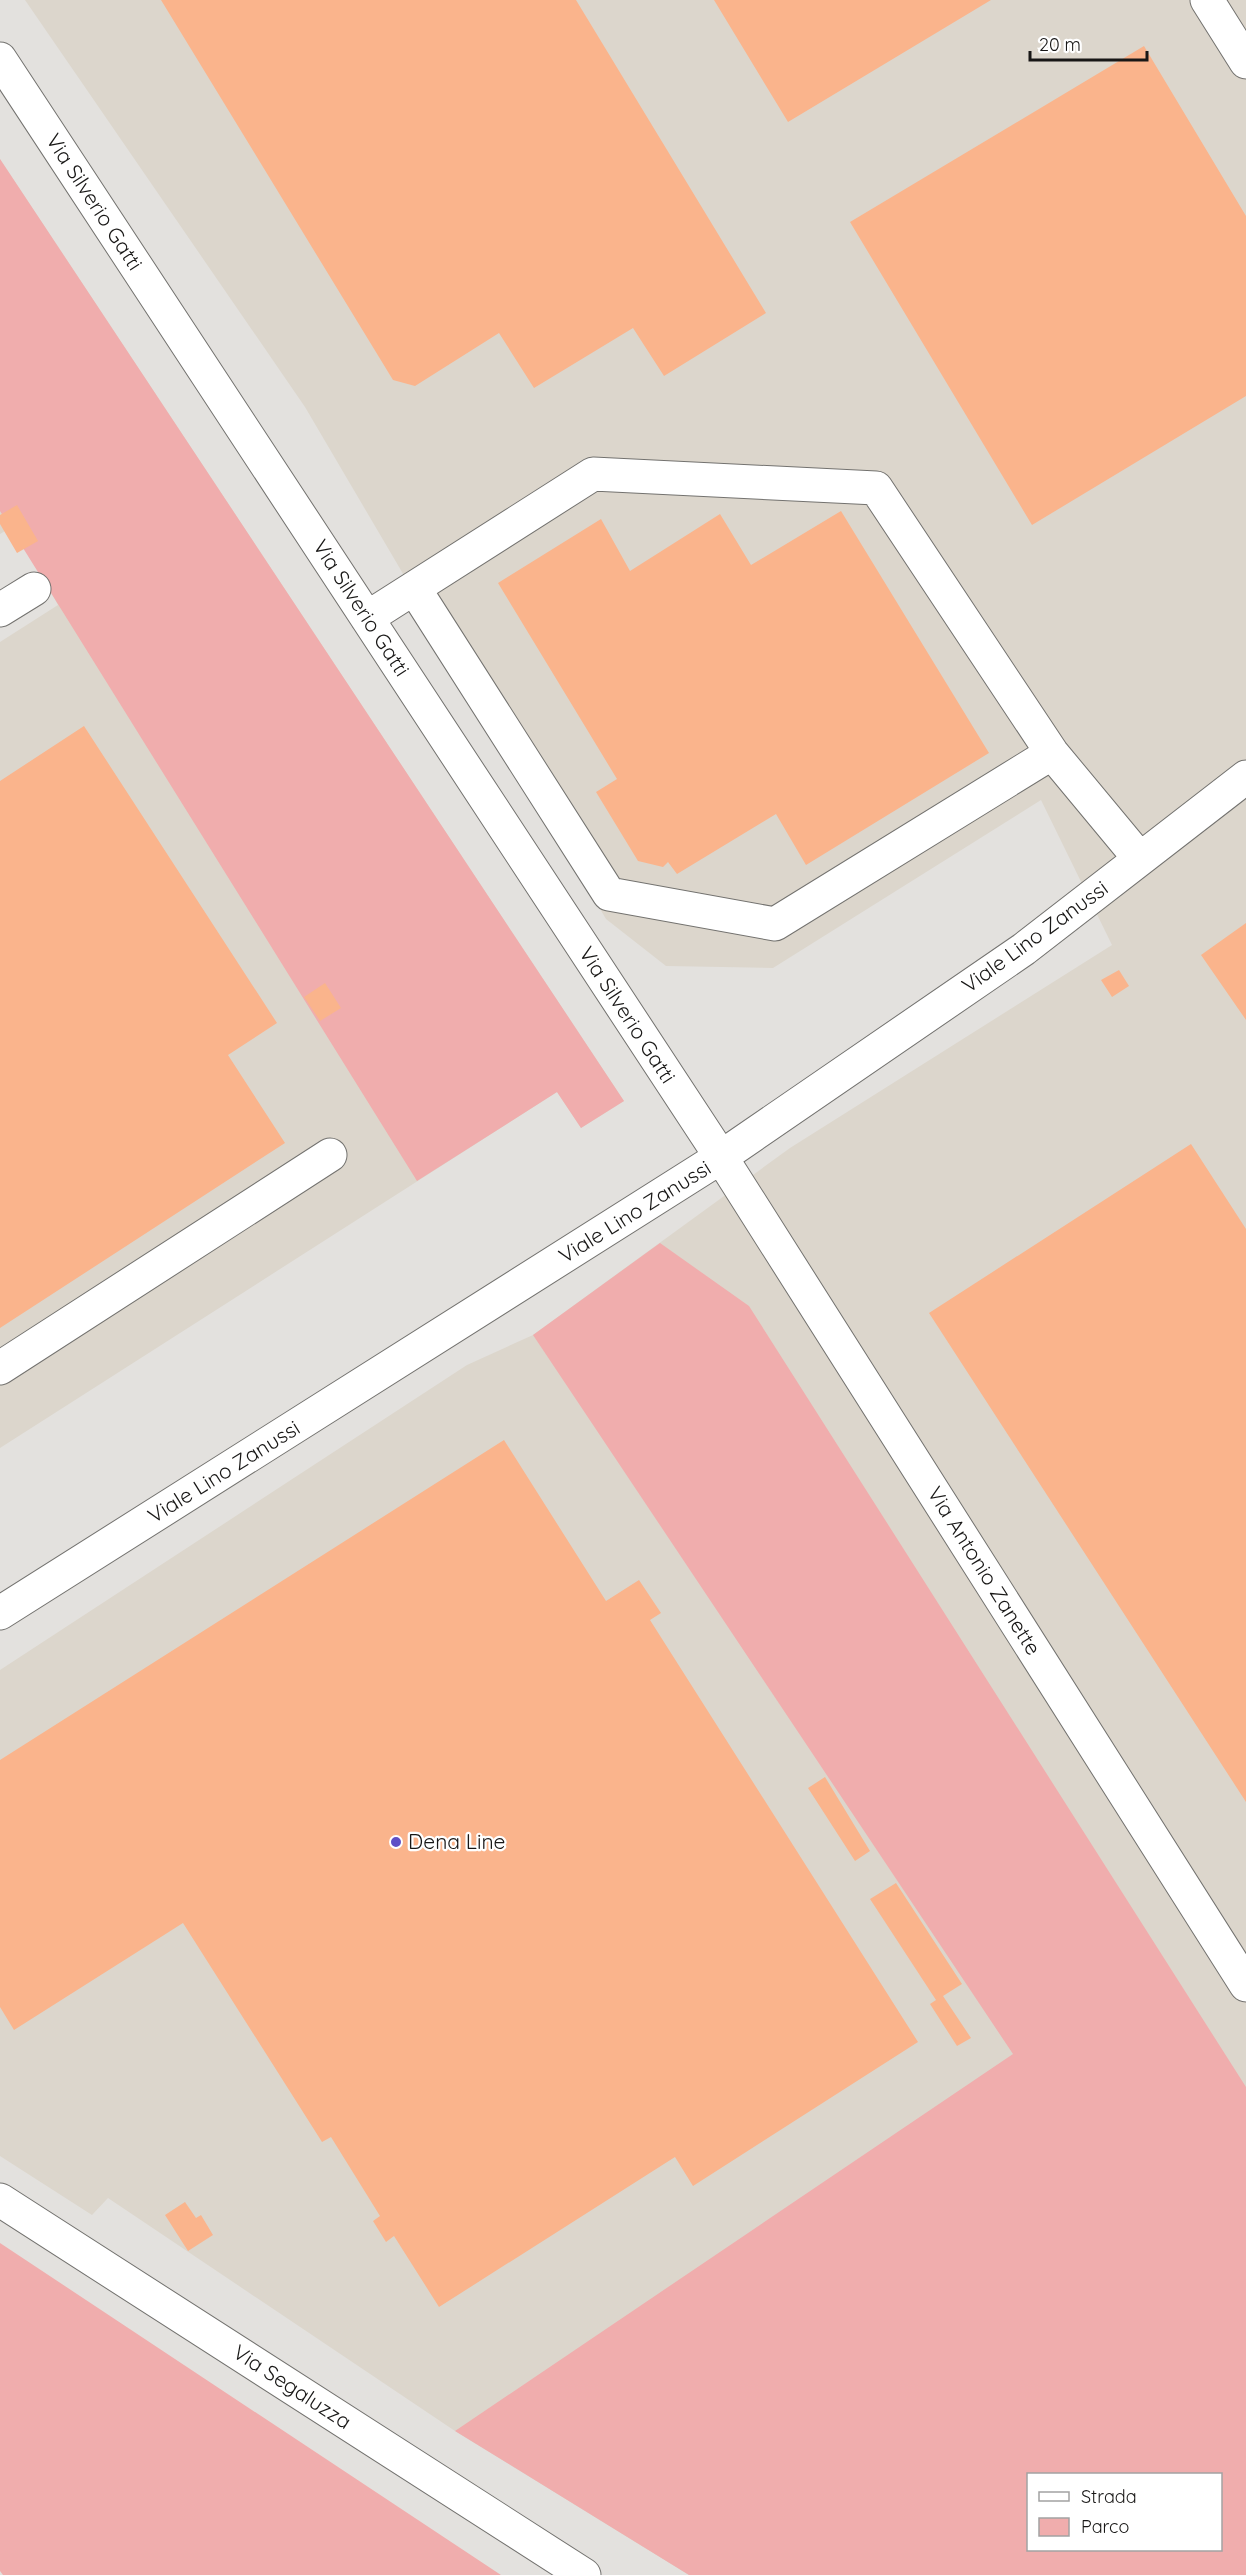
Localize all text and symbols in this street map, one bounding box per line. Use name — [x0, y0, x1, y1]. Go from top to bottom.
scale bar — [1030, 24, 1147, 62]
text: 20 m — [1039, 33, 1081, 56]
street label: Via Silverio Gatti — [41, 128, 149, 275]
street label: Via Silverio Gatti — [308, 534, 416, 681]
street label: Viale Lino Zanussi — [956, 874, 1113, 998]
street label: Via Silverio Gatti — [574, 941, 682, 1088]
street label: Viale Lino Zanussi — [554, 1154, 715, 1268]
street label: Viale Lino Zanussi — [143, 1414, 304, 1528]
street label: Via Antonio Zanette — [923, 1481, 1047, 1659]
place label: Dena Line — [408, 1828, 505, 1854]
marker: Dena Line — [389, 1835, 403, 1849]
street label: Via Segaluzza — [229, 2338, 357, 2434]
legend — [1027, 2473, 1222, 2551]
text: Strada — [1081, 2485, 1137, 2508]
text: Parco — [1081, 2515, 1129, 2538]

